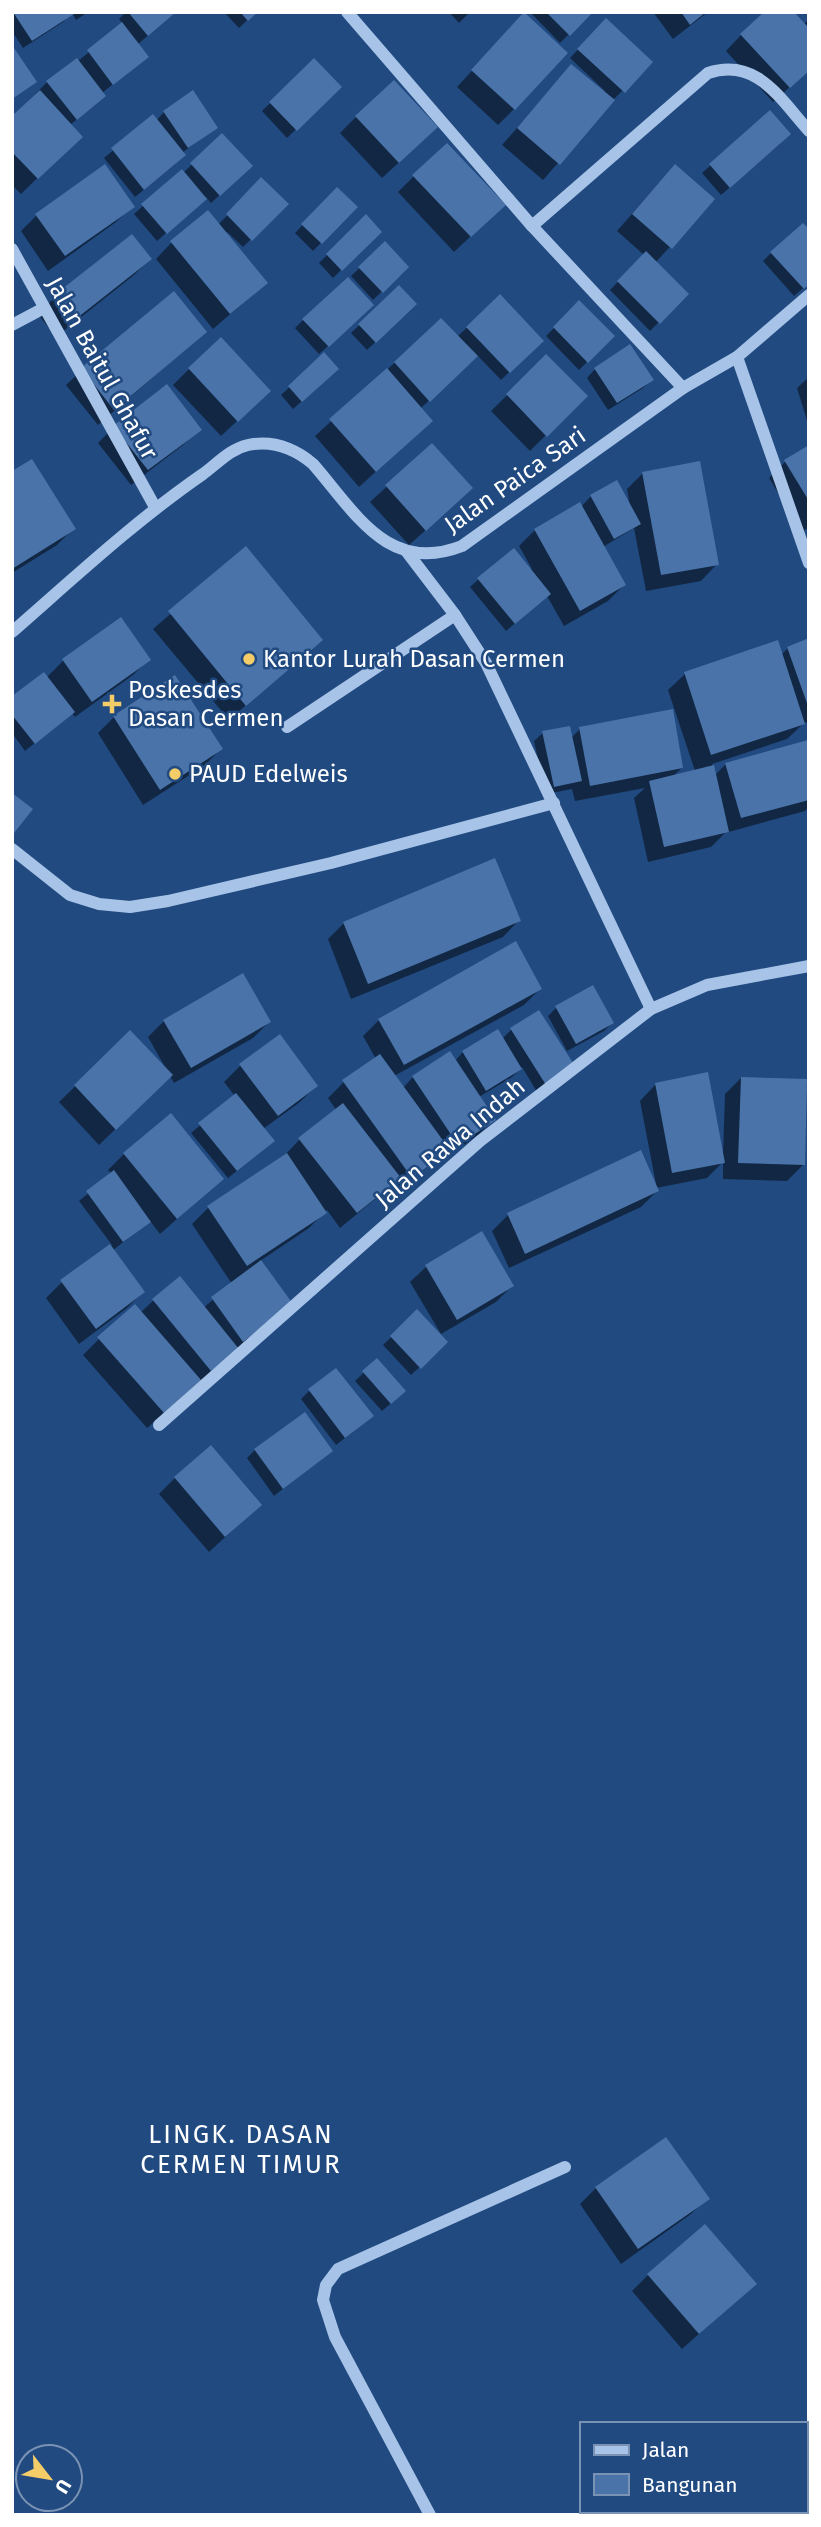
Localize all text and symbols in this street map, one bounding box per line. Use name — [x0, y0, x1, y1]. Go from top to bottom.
street label: Jalan Baitul Ghafur — [40, 272, 164, 465]
street label: Jalan Paica Sari — [439, 421, 591, 539]
place label: Kantor Lurah Dasan Cermen — [263, 645, 565, 673]
marker: Kantor Lurah Dasan Cermen — [241, 651, 257, 667]
place label: Poskesdes Dasan Cermen — [128, 676, 284, 732]
marker: Poskesdes Dasan Cermen — [102, 694, 122, 714]
place label: PAUD Edelweis — [189, 760, 348, 788]
marker: PAUD Edelweis — [167, 766, 183, 782]
street label: Jalan Rawa Indah — [369, 1072, 531, 1214]
district label: LINGK. DASAN CERMEN TIMUR — [140, 2119, 342, 2180]
legend — [580, 2422, 807, 2513]
text: Jalan — [642, 2437, 689, 2463]
north arrow — [14, 2443, 84, 2513]
text: Bangunan — [642, 2472, 737, 2498]
text: U — [50, 2475, 76, 2498]

